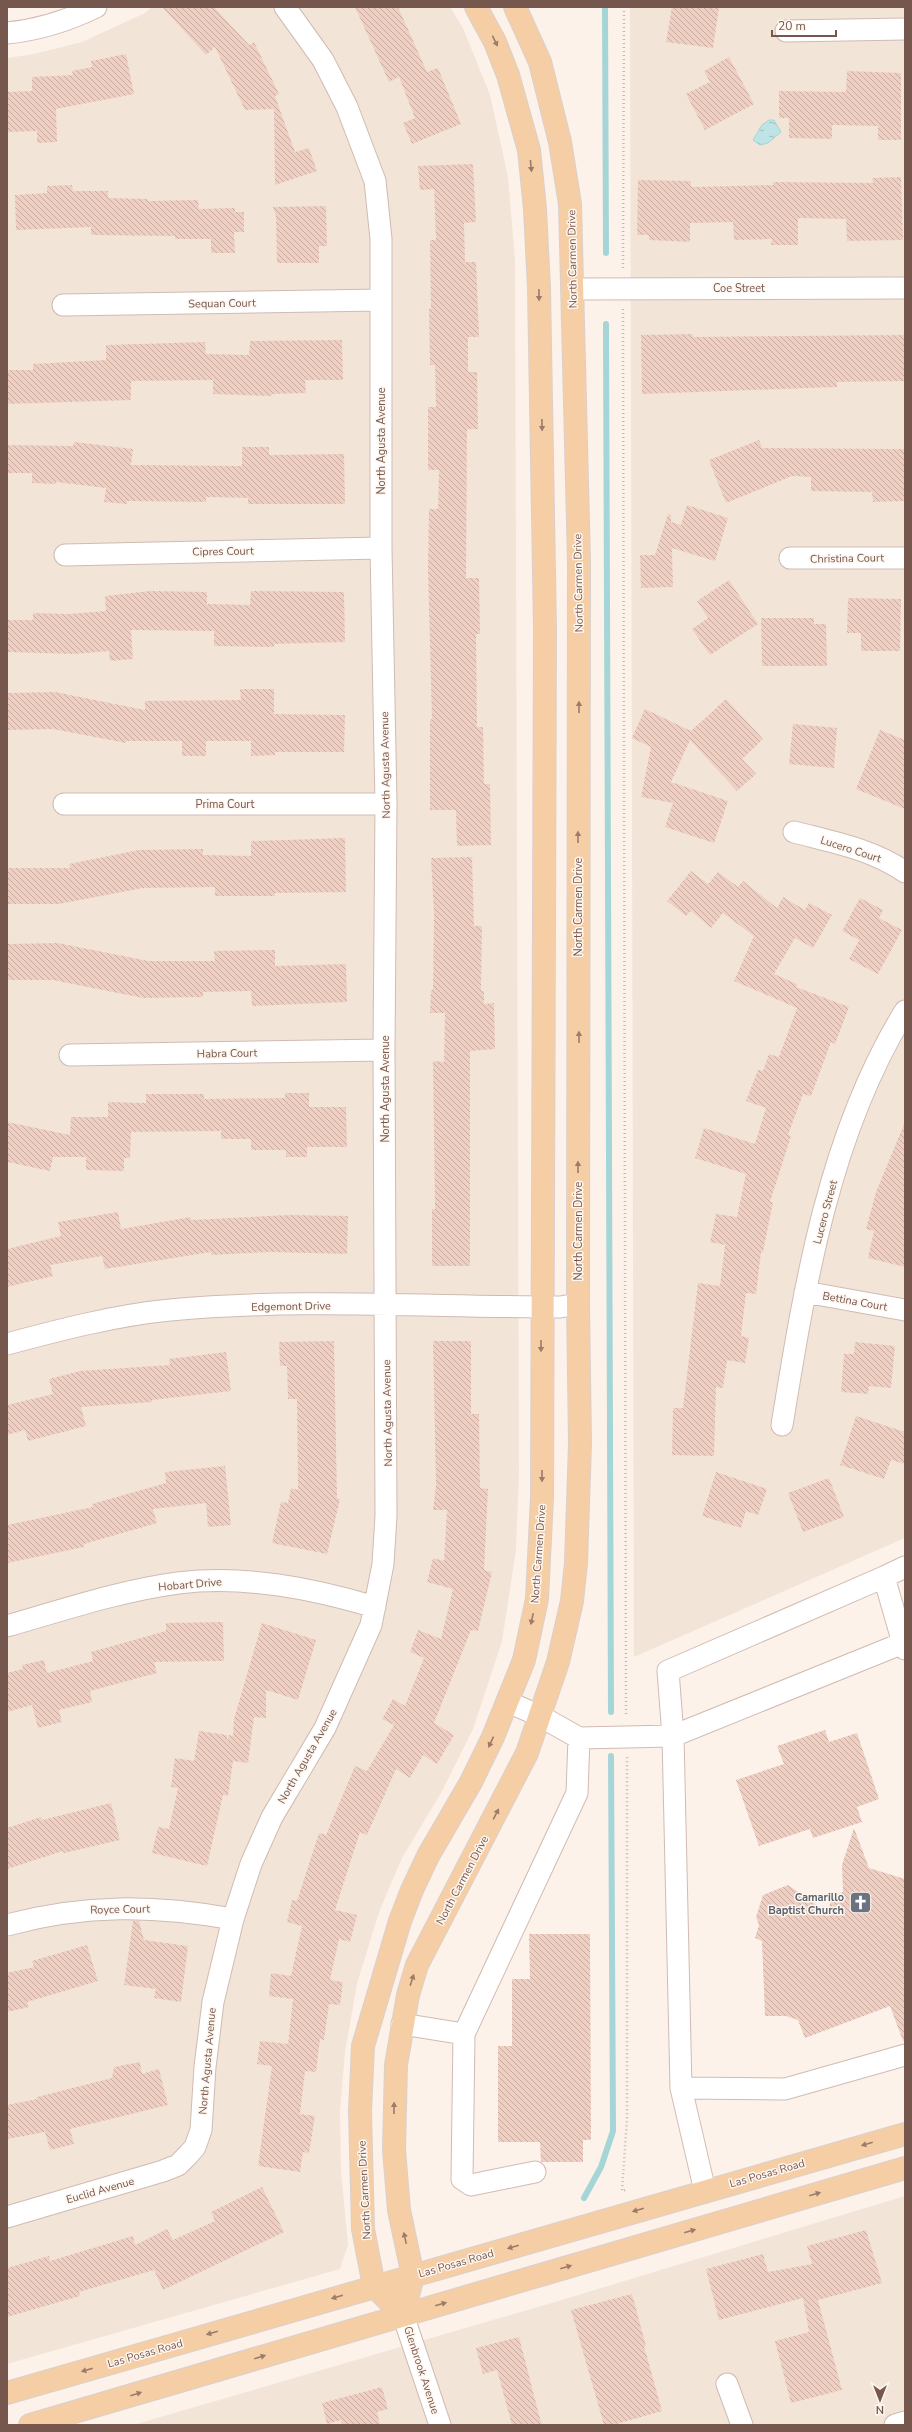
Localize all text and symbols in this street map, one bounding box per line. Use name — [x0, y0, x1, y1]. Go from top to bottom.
scale bar — [772, 12, 836, 38]
text: 20 m — [778, 18, 806, 34]
one-way arrow — [492, 36, 498, 47]
one-way arrow — [527, 160, 534, 172]
street label: North Carmen Drive — [564, 209, 581, 309]
street label: Coe Street — [713, 281, 765, 296]
one-way arrow — [536, 289, 542, 302]
street label: Sequan Court — [188, 295, 256, 312]
street label: North Agusta Avenue — [374, 387, 389, 495]
one-way arrow — [539, 419, 545, 432]
street label: North Carmen Drive — [570, 533, 587, 633]
street label: Cipres Court — [192, 543, 254, 560]
street label: Christina Court — [810, 550, 884, 567]
one-way arrow — [576, 700, 582, 713]
street label: North Agusta Avenue — [377, 711, 394, 819]
street label: Prima Court — [196, 797, 255, 812]
one-way arrow — [575, 830, 581, 843]
street label: Lucero Court — [819, 833, 883, 866]
street label: North Carmen Drive — [571, 857, 586, 956]
one-way arrow — [576, 1030, 582, 1043]
street label: North Agusta Avenue — [378, 1035, 393, 1143]
street label: Habra Court — [197, 1045, 258, 1062]
one-way arrow — [575, 1161, 582, 1173]
street label: Lucero Street — [810, 1178, 841, 1246]
street label: North Carmen Drive — [571, 1181, 586, 1280]
street label: Bettina Court — [821, 1288, 889, 1315]
street label: Edgemont Drive — [251, 1298, 331, 1315]
one-way arrow — [538, 1340, 544, 1353]
street label: North Agusta Avenue — [379, 1359, 396, 1467]
one-way arrow — [538, 1470, 545, 1482]
street label: North Carmen Drive — [528, 1504, 549, 1604]
street label: Hobart Drive — [158, 1574, 223, 1595]
one-way arrow — [529, 1613, 535, 1625]
street label: North Agusta Avenue — [274, 1706, 341, 1806]
one-way arrow — [488, 1736, 494, 1747]
one-way arrow — [493, 1809, 499, 1820]
street label: North Carmen Drive — [433, 1833, 492, 1927]
place label: Camarillo Baptist Church — [768, 1890, 844, 1918]
church icon: Camarillo Baptist Church — [847, 1890, 873, 1916]
street label: Royce Court — [90, 1901, 150, 1918]
one-way arrow — [409, 1974, 415, 1986]
street label: North Agusta Avenue — [195, 2007, 220, 2115]
one-way arrow — [391, 2102, 398, 2114]
street label: North Carmen Drive — [354, 2140, 375, 2240]
one-way arrow — [861, 2141, 873, 2147]
street label: Las Posas Road — [728, 2156, 806, 2191]
street label: Euclid Avenue — [64, 2174, 136, 2207]
one-way arrow — [809, 2191, 821, 2197]
one-way arrow — [632, 2207, 644, 2213]
one-way arrow — [685, 2228, 697, 2234]
one-way arrow — [402, 2231, 408, 2244]
one-way arrow — [507, 2244, 519, 2250]
street label: Las Posas Road — [417, 2246, 495, 2281]
one-way arrow — [560, 2264, 572, 2270]
one-way arrow — [330, 2294, 342, 2300]
one-way arrow — [435, 2301, 447, 2307]
street label: Glenbrook Avenue — [400, 2324, 443, 2416]
one-way arrow — [206, 2330, 218, 2336]
street label: Las Posas Road — [106, 2336, 184, 2371]
one-way arrow — [255, 2354, 267, 2360]
one-way arrow — [81, 2367, 93, 2373]
north arrow — [860, 2380, 900, 2420]
one-way arrow — [130, 2391, 142, 2397]
text: N — [876, 2402, 884, 2417]

